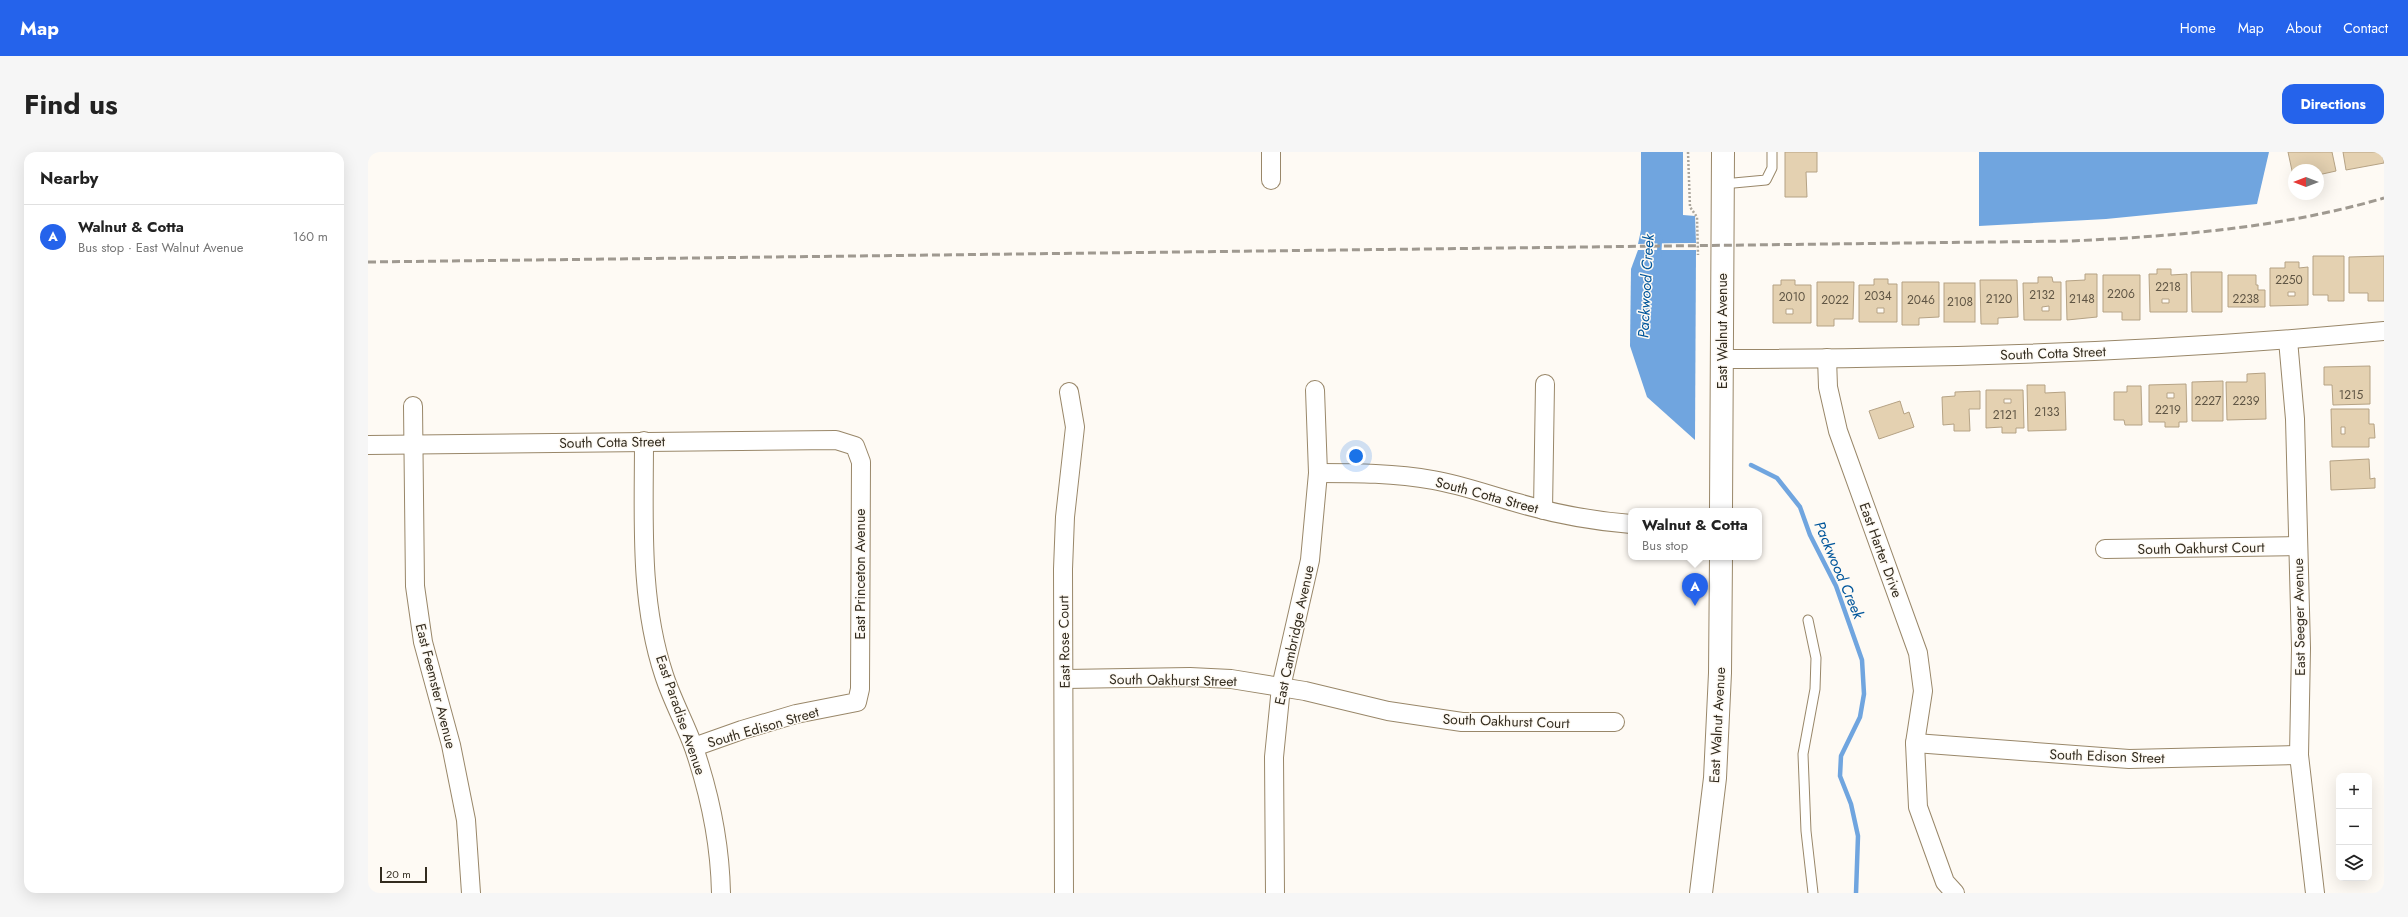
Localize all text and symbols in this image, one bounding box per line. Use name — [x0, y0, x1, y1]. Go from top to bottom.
text: Map — [20, 15, 59, 42]
text: Home — [2180, 18, 2216, 38]
text: Map — [2238, 18, 2264, 38]
text: About — [2286, 18, 2321, 38]
text: Contact — [2343, 18, 2388, 38]
text: Find us — [24, 84, 118, 125]
button: Directions — [2282, 84, 2384, 124]
north arrow — [2288, 164, 2324, 200]
text: Nearby — [40, 166, 98, 190]
text: Walnut & Cotta — [78, 216, 184, 238]
text: A — [48, 227, 58, 246]
text: 160 m — [293, 227, 328, 246]
water label: Packwood Creek — [1632, 233, 1660, 338]
text: Bus stop · East Walnut Avenue — [78, 238, 243, 257]
house number: 2250 — [2275, 271, 2303, 289]
street label: East Walnut Avenue — [1712, 273, 1732, 389]
house number: 2218 — [2155, 278, 2181, 296]
house number: 2206 — [2107, 285, 2135, 303]
house number: 2132 — [2029, 286, 2055, 304]
house number: 2034 — [1864, 287, 1892, 305]
house number: 2010 — [1779, 288, 1805, 306]
house number: 2120 — [1986, 290, 2012, 308]
house number: 2148 — [2069, 290, 2095, 308]
house number: 2238 — [2233, 290, 2259, 308]
house number: 2022 — [1821, 291, 1849, 309]
house number: 2046 — [1907, 291, 1935, 309]
house number: 2108 — [1947, 293, 1973, 311]
street label: South Cotta Street — [2000, 341, 2107, 365]
house number: 1215 — [2339, 386, 2363, 404]
house number: 2227 — [2195, 392, 2222, 410]
house number: 2239 — [2232, 392, 2260, 410]
house number: 2219 — [2155, 401, 2181, 419]
house number: 2133 — [2034, 403, 2060, 421]
house number: 2121 — [1993, 406, 2017, 424]
street label: South Cotta Street — [559, 431, 666, 453]
your location — [1346, 446, 1366, 466]
street label: South Cotta Street — [1433, 472, 1541, 519]
street label: East Harter Drive — [1855, 500, 1907, 600]
popup — [1628, 508, 1762, 560]
street label: East Princeton Avenue — [850, 509, 870, 639]
text: Walnut & Cotta — [1642, 514, 1748, 536]
water label: Packwood Creek — [1809, 518, 1870, 623]
text: Bus stop — [1642, 536, 1688, 555]
street label: South Oakhurst Court — [2137, 537, 2265, 559]
street label: East Seeger Avenue — [2288, 558, 2310, 676]
street label: East Cambridge Avenue — [1269, 563, 1319, 707]
pin: A — [1682, 573, 1708, 606]
street label: East Rose Court — [1053, 595, 1075, 689]
street label: East Feemster Avenue — [411, 621, 461, 751]
street label: East Paradise Avenue — [651, 652, 711, 778]
street label: East Walnut Avenue — [1704, 667, 1730, 783]
street label: South Oakhurst Street — [1109, 669, 1238, 691]
street label: South Edison Street — [705, 701, 822, 752]
street label: South Oakhurst Court — [1442, 709, 1570, 733]
street label: South Edison Street — [2049, 744, 2166, 768]
map controls — [2336, 773, 2372, 881]
button: + — [2336, 773, 2372, 809]
button: − — [2336, 809, 2372, 845]
button: layers — [2336, 845, 2372, 881]
scale bar — [380, 865, 427, 884]
text: 20 m — [386, 866, 411, 882]

